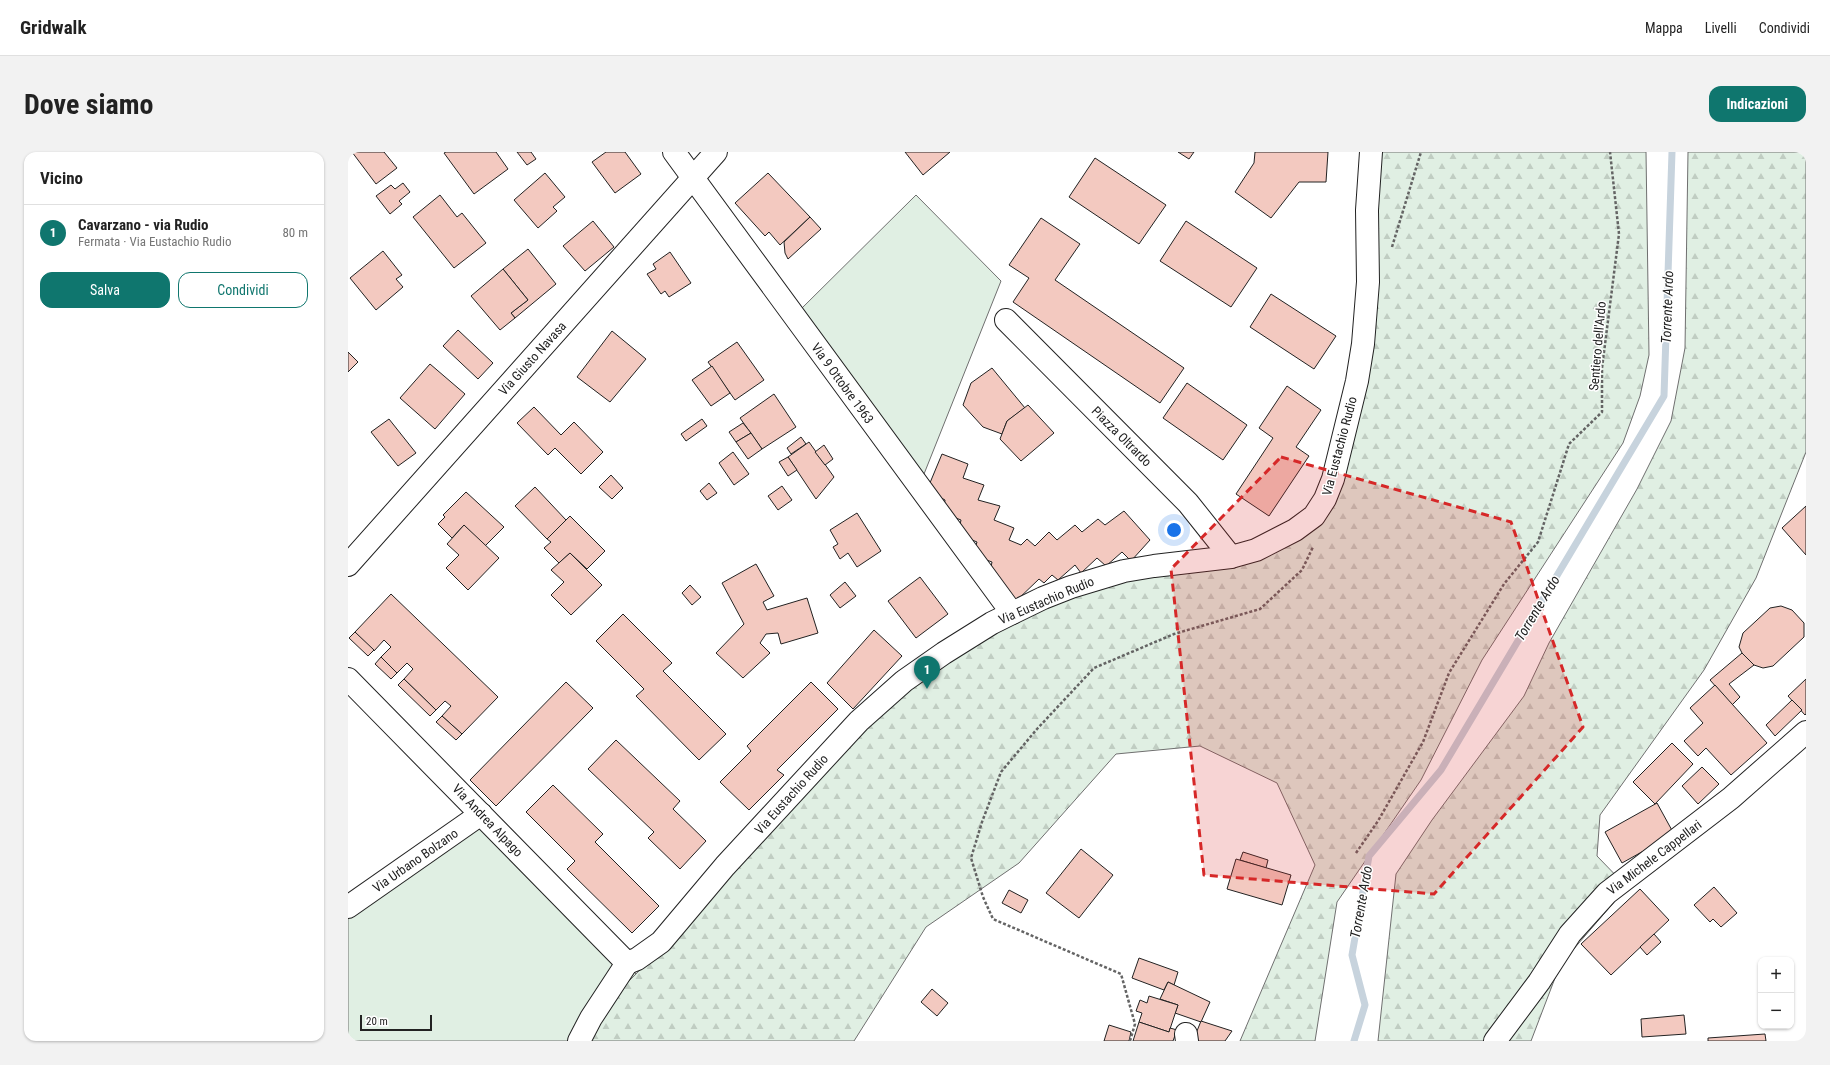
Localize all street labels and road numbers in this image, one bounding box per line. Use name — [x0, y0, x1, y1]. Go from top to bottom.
street label: Sentiero dell'Ardo — [1586, 301, 1609, 391]
street label: Via Giusto Navasa — [495, 319, 569, 398]
street label: Via 9 Ottobre 1963 — [808, 340, 877, 426]
street label: Via Eustachio Rudio — [1319, 395, 1360, 497]
street label: Piazza Oltrardo — [1089, 403, 1155, 469]
street label: Via Eustachio Rudio — [996, 574, 1096, 627]
street label: Via Eustachio Rudio — [752, 751, 831, 837]
street label: Via Andrea Alpago — [449, 781, 526, 860]
street label: Via Michele Cappellari — [1604, 817, 1704, 898]
street label: Via Urbano Bolzano — [370, 825, 461, 895]

